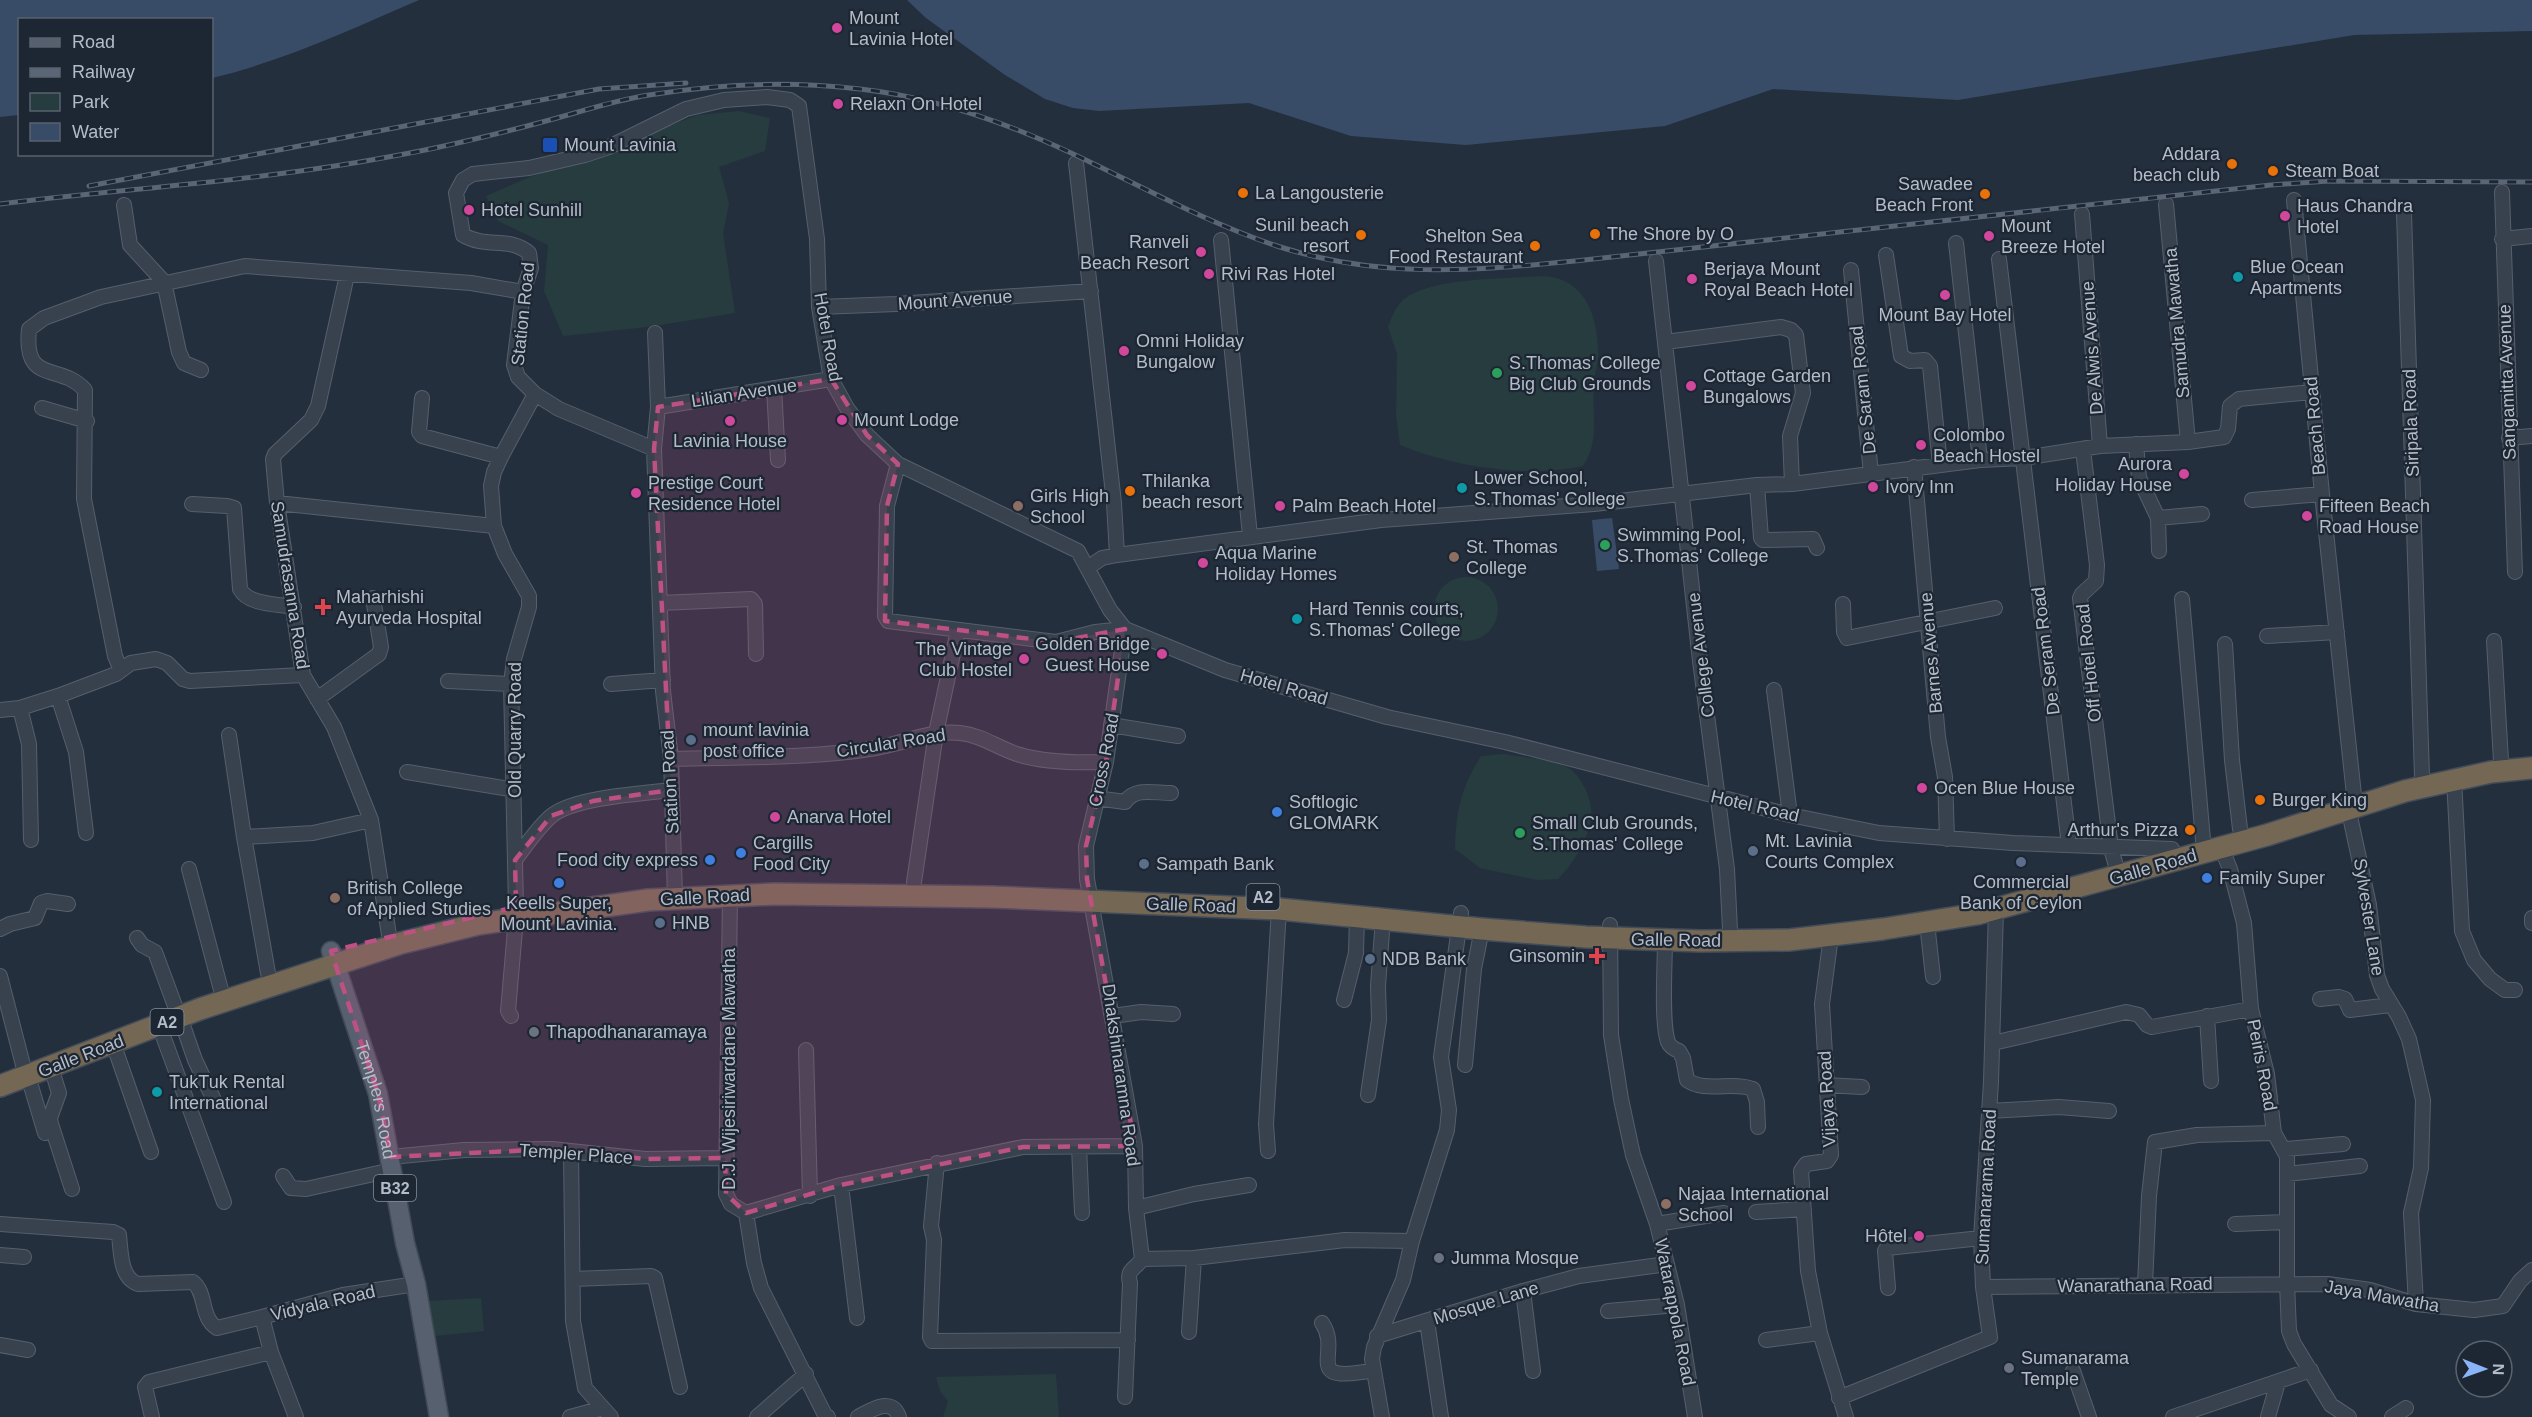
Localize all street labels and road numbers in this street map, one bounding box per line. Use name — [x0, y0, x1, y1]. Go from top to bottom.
street label: Samudra Mawatha — [2160, 246, 2194, 399]
street label: Station Road — [508, 261, 538, 367]
street label: De Alwis Avenue — [2077, 281, 2107, 415]
street label: Mount Avenue — [897, 286, 1013, 314]
street label: Hotel Road — [810, 291, 846, 383]
street label: Sangamitta Avenue — [2494, 304, 2520, 460]
street label: De Saram Road — [1846, 325, 1880, 455]
street label: Siripala Road — [2399, 369, 2423, 477]
street label: Lilian Avenue — [690, 375, 798, 411]
street label: Beach Road — [2301, 376, 2329, 476]
street label: Samudrasanna Road — [267, 499, 313, 671]
street label: De Seram Road — [2028, 586, 2064, 716]
street label: College Avenue — [1683, 591, 1719, 719]
street label: Barnes Avenue — [1916, 591, 1946, 715]
street label: Off Hotel Road — [2073, 603, 2105, 723]
street label: Old Quarry Road — [505, 662, 525, 798]
street label: Hotel Road — [1238, 665, 1330, 709]
street label: Cross Road — [1085, 711, 1123, 809]
street label: Circular Road — [835, 725, 947, 761]
street label: Station Road — [657, 730, 683, 834]
street label: Hotel Road — [1709, 786, 1801, 826]
street label: Galle Road — [2107, 845, 2199, 889]
street label: Sylvester Lane — [2350, 857, 2388, 977]
road number: A2 — [1246, 884, 1280, 910]
street label: Galle Road — [660, 885, 750, 909]
street label: Galle Road — [1146, 893, 1236, 917]
street label: Galle Road — [1631, 929, 1721, 951]
street label: D.J. Wijesiriwardane Mawatha — [719, 947, 739, 1190]
street label: Dhakshinaramna Road — [1098, 982, 1144, 1168]
road number: A2 — [150, 1009, 184, 1035]
street label: Peiris Road — [2243, 1017, 2281, 1113]
street label: Galle Road — [35, 1031, 127, 1081]
street label: Templers Road — [351, 1039, 400, 1161]
street label: Vijaya Road — [1814, 1050, 1840, 1148]
street label: Sumanarama Road — [1972, 1109, 2000, 1265]
street label: Templer Place — [518, 1140, 634, 1168]
road number: B32 — [374, 1175, 416, 1201]
street label: Watarappola Road — [1651, 1237, 1699, 1387]
street label: Wanarathana Road — [2057, 1274, 2213, 1296]
street label: Jaya Mawatha — [2323, 1276, 2442, 1316]
street label: Mosque Lane — [1431, 1277, 1541, 1329]
street label: Vidyala Road — [269, 1281, 377, 1325]

